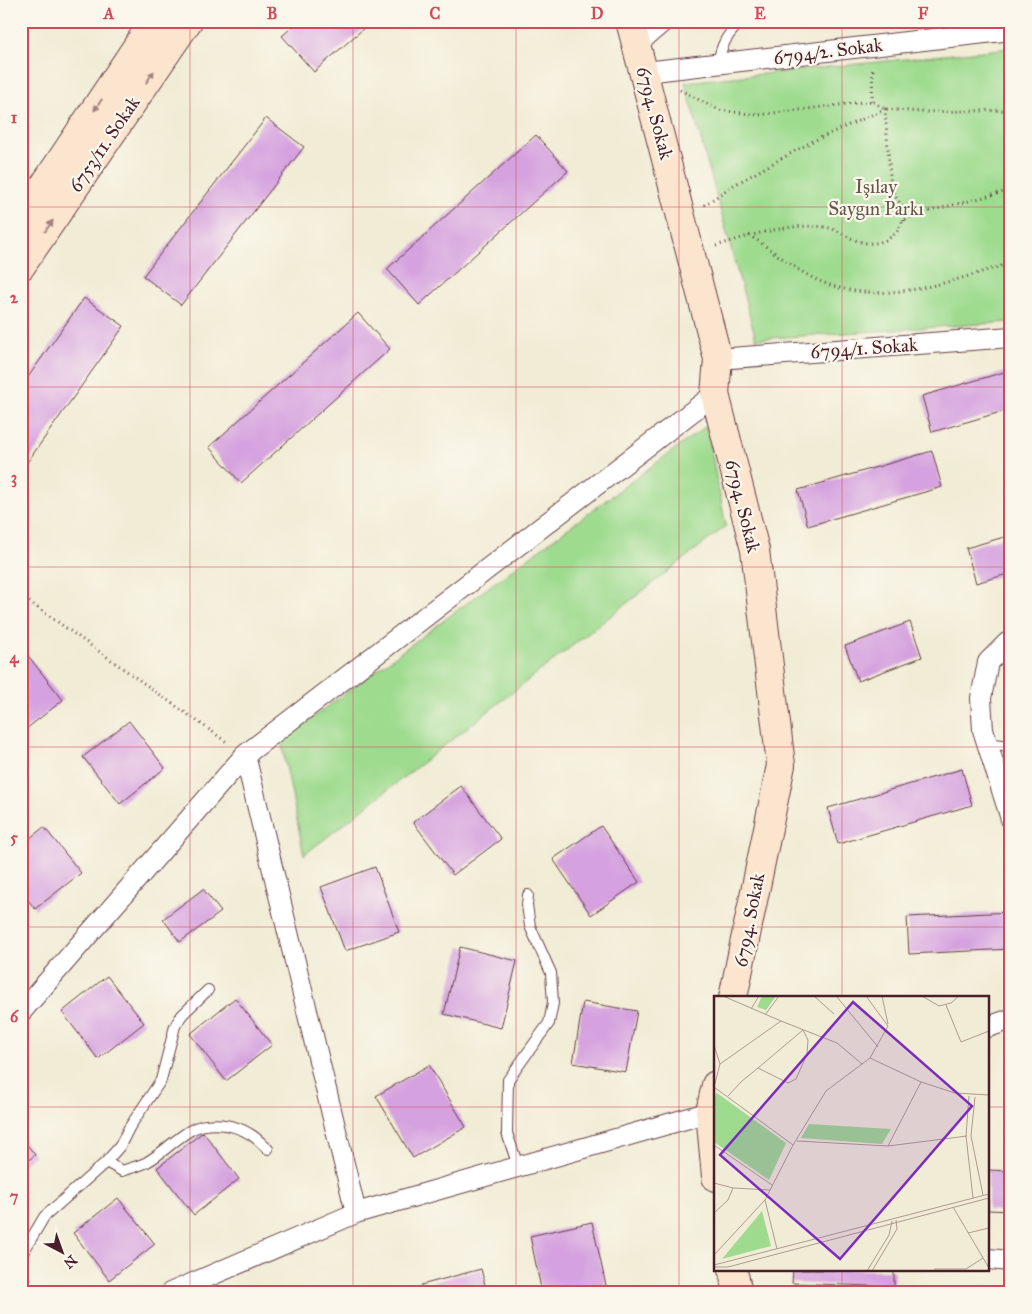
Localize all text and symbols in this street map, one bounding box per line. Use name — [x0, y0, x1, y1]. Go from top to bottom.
text: A — [103, 4, 115, 23]
text: B — [267, 4, 277, 23]
text: C — [430, 4, 441, 23]
text: D — [591, 4, 604, 23]
text: E — [754, 4, 766, 23]
text: F — [918, 4, 929, 23]
street label: 6794/2. Sokak — [772, 33, 884, 69]
street label: 6794. Sokak — [632, 64, 678, 162]
one-way arrow — [145, 70, 155, 83]
street label: 6753/11. Sokak — [64, 92, 145, 196]
one-way arrow — [93, 99, 103, 112]
text: 1 — [11, 108, 18, 127]
park label: Işılay Saygın Parkı — [828, 175, 924, 221]
one-way arrow — [44, 219, 54, 232]
text: 2 — [10, 288, 19, 307]
street label: 6794/1. Sokak — [810, 333, 919, 363]
street label: 6794. Sokak — [720, 457, 766, 555]
text: 3 — [11, 468, 17, 488]
text: 4 — [10, 648, 20, 668]
text: 5 — [10, 828, 18, 847]
street label: 6794. Sokak — [729, 871, 769, 969]
inset map — [714, 996, 990, 1272]
text: 6 — [10, 1007, 19, 1026]
text: 7 — [10, 1187, 19, 1206]
north arrow — [38, 1226, 88, 1276]
text: N — [60, 1251, 80, 1272]

